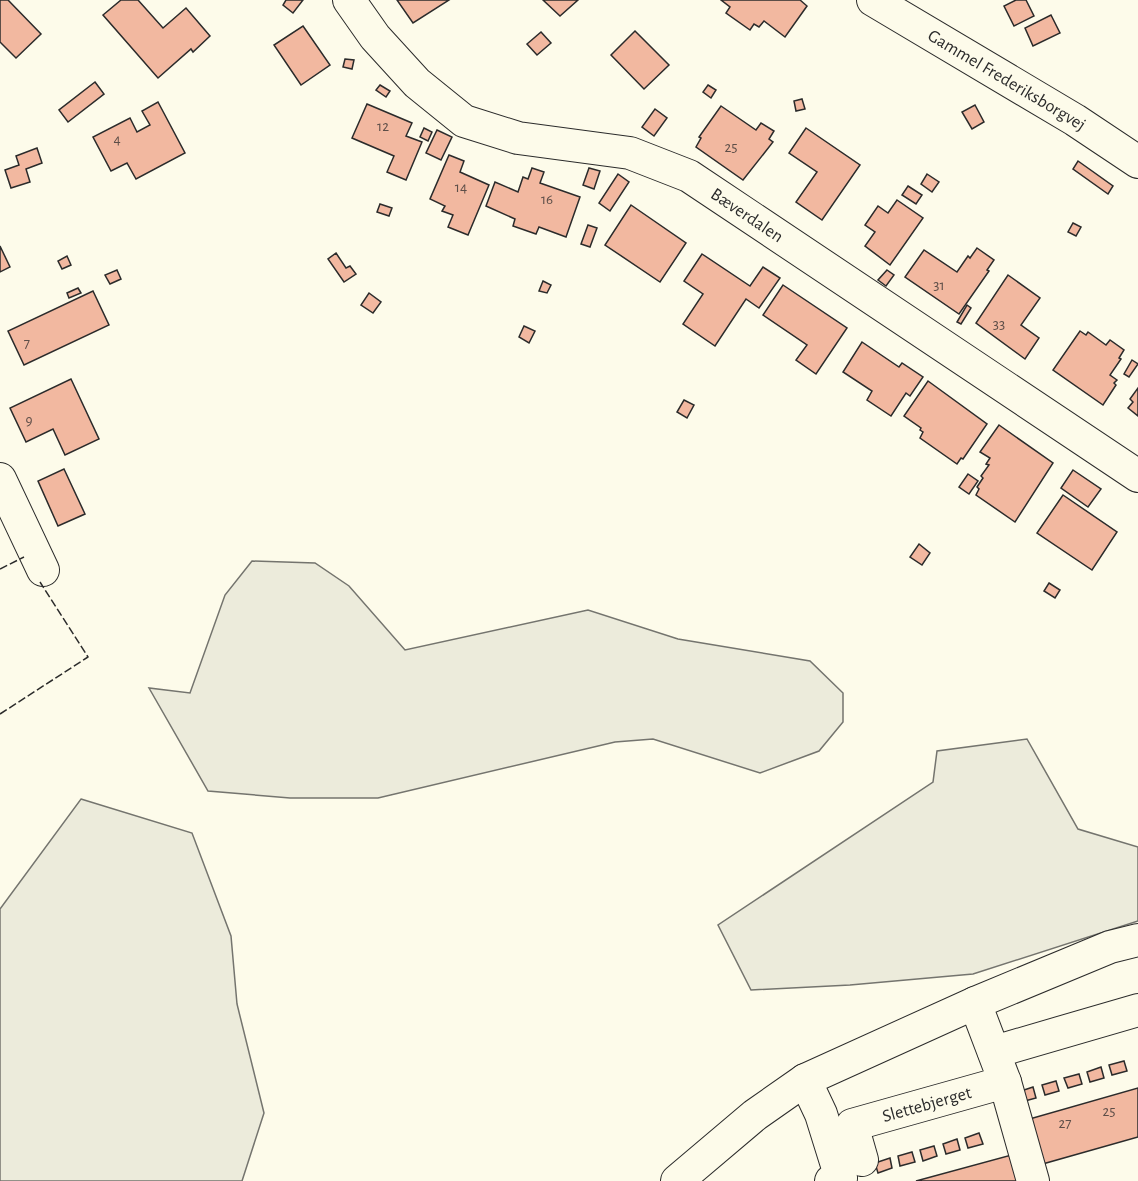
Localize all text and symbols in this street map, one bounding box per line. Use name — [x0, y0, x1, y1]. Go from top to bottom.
street label: Gammel Frederiksborgvej — [925, 27, 1089, 134]
house number: 12 — [377, 119, 389, 134]
house number: 4 — [113, 132, 121, 147]
house number: 25 — [724, 140, 738, 155]
house number: 14 — [455, 180, 467, 195]
street label: Bæverdalen — [707, 185, 786, 246]
house number: 16 — [541, 192, 553, 207]
house number: 31 — [933, 278, 945, 293]
house number: 33 — [993, 317, 1005, 332]
house number: 7 — [24, 336, 30, 351]
house number: 9 — [25, 413, 33, 428]
street label: Slettebjerget — [880, 1084, 974, 1126]
house number: 25 — [1102, 1104, 1116, 1119]
house number: 27 — [1058, 1116, 1072, 1131]

